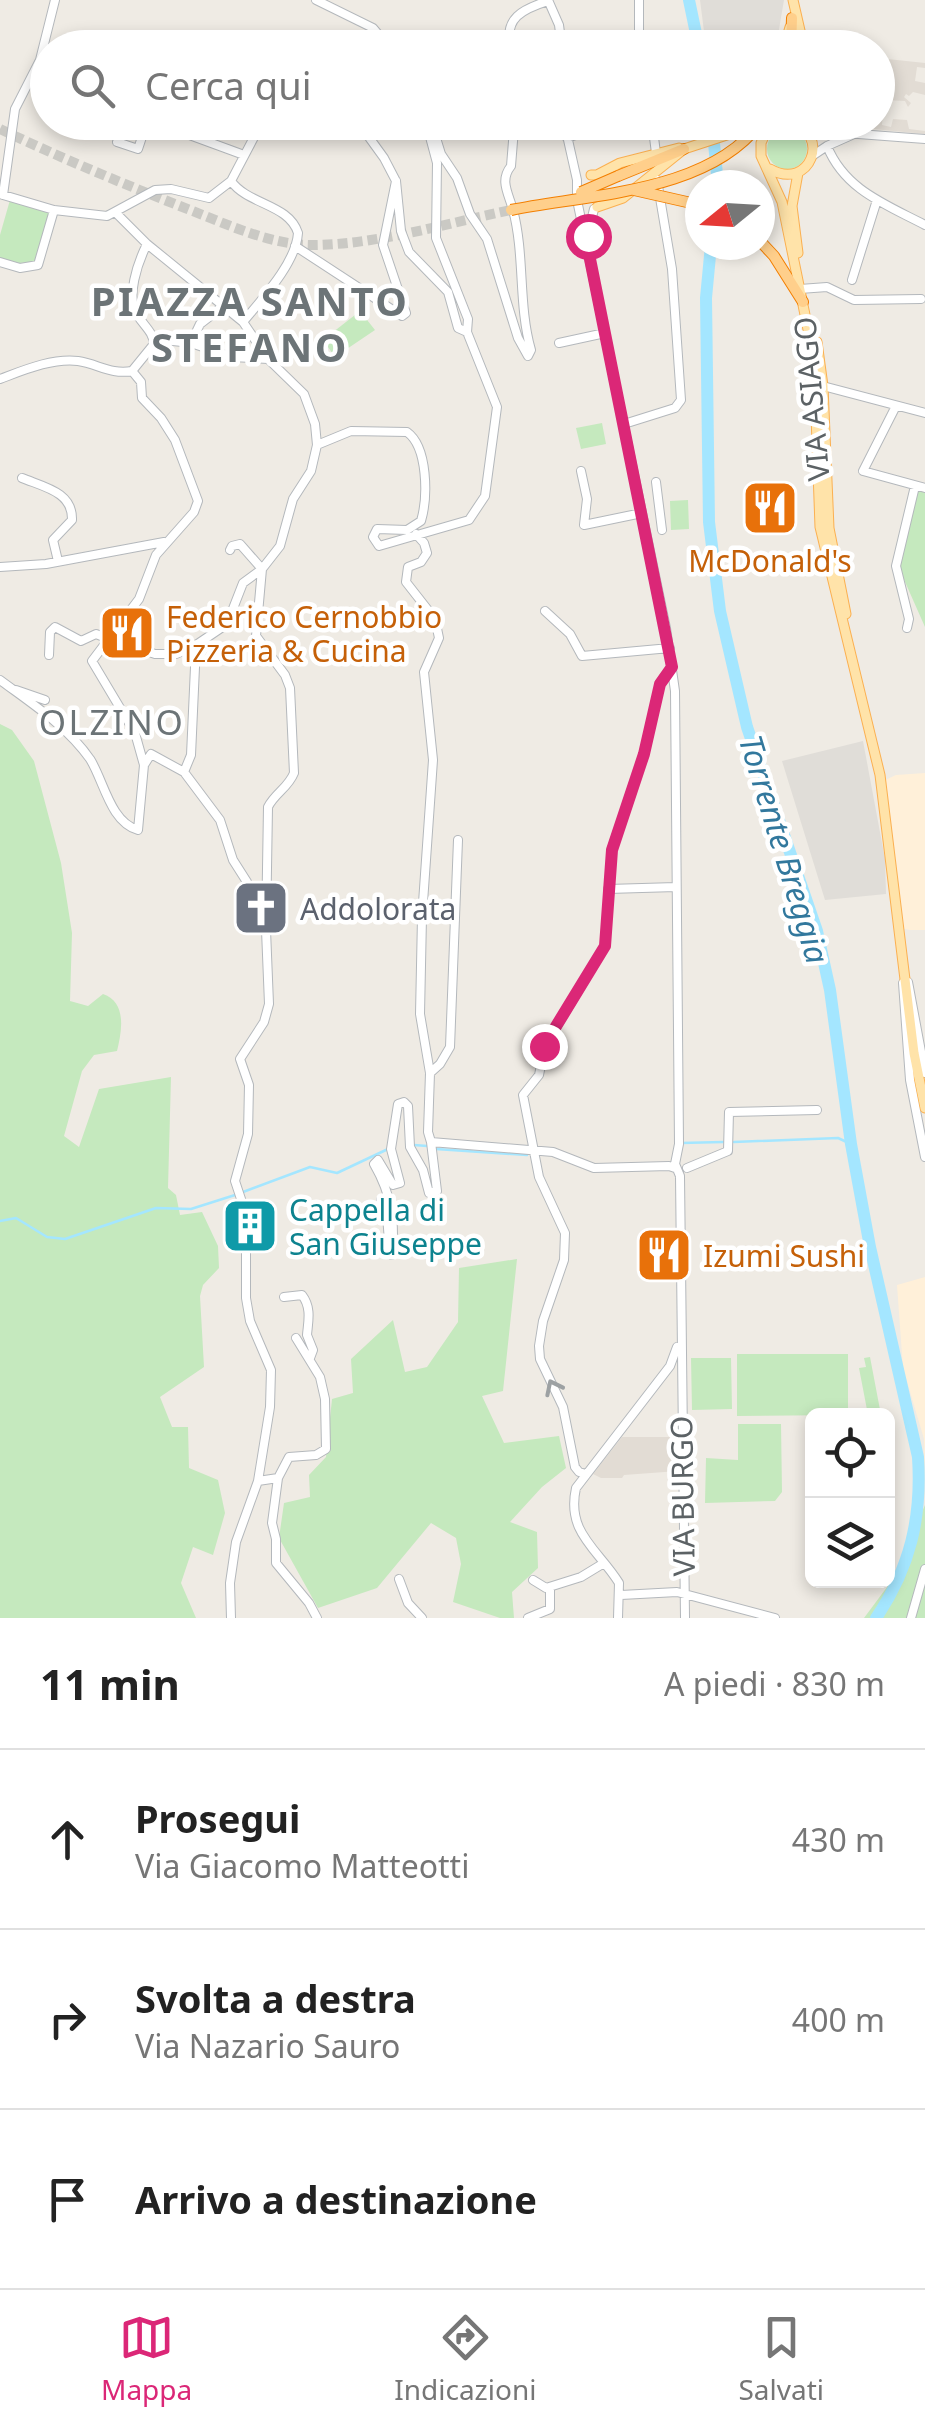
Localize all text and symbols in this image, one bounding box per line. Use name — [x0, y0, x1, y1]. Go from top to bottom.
search box — [30, 30, 895, 140]
icon: search — [65, 58, 120, 113]
text: Cerca qui — [145, 59, 311, 111]
north arrow — [685, 170, 775, 260]
route start — [566, 214, 612, 260]
district label: PIAZZA SANTO STEFANO — [91, 273, 409, 374]
street label: VIA ASIAGO — [783, 315, 839, 483]
restaurant icon: McDonald's — [740, 478, 800, 538]
place label: McDonald's — [688, 540, 852, 581]
place label: Federico Cernobbio Pizzeria & Cucina — [166, 596, 442, 671]
restaurant icon: Federico Cernobbio Pizzeria & Cucina — [97, 603, 157, 663]
district label: OLZINO — [39, 698, 185, 745]
water label: Torrente Breggia — [730, 729, 840, 969]
church icon: Addolorata — [231, 878, 291, 938]
place label: Addolorata — [300, 888, 456, 929]
route end — [522, 1024, 568, 1070]
place label: Cappella di San Giuseppe — [289, 1189, 482, 1264]
building icon: Cappella di San Giuseppe — [220, 1196, 280, 1256]
restaurant icon: Izumi Sushi — [634, 1225, 694, 1285]
place label: Izumi Sushi — [703, 1235, 865, 1276]
one-way arrow — [546, 1379, 566, 1397]
map controls — [805, 1408, 895, 1588]
button: locate — [805, 1408, 895, 1498]
street label: VIA BURGO — [660, 1415, 704, 1577]
button: layers — [805, 1498, 895, 1588]
text: 11 min — [40, 1655, 180, 1712]
text: A piedi · 830 m — [664, 1662, 885, 1705]
text: Prosegui — [135, 1792, 300, 1844]
icon: ahead — [40, 1812, 95, 1867]
text: 430 m — [792, 1818, 885, 1861]
text: Via Giacomo Matteotti — [135, 1844, 469, 1887]
text: Svolta a destra — [135, 1972, 416, 2024]
icon: right — [40, 1992, 95, 2047]
text: 400 m — [792, 1998, 885, 2041]
text: Via Nazario Sauro — [135, 2024, 400, 2067]
icon: arrive — [40, 2172, 95, 2227]
text: Arrivo a destinazione — [135, 2173, 537, 2225]
tab: Mappa — [101, 2310, 192, 2408]
tab: Indicazioni — [394, 2310, 536, 2408]
tab: Salvati — [738, 2310, 824, 2408]

